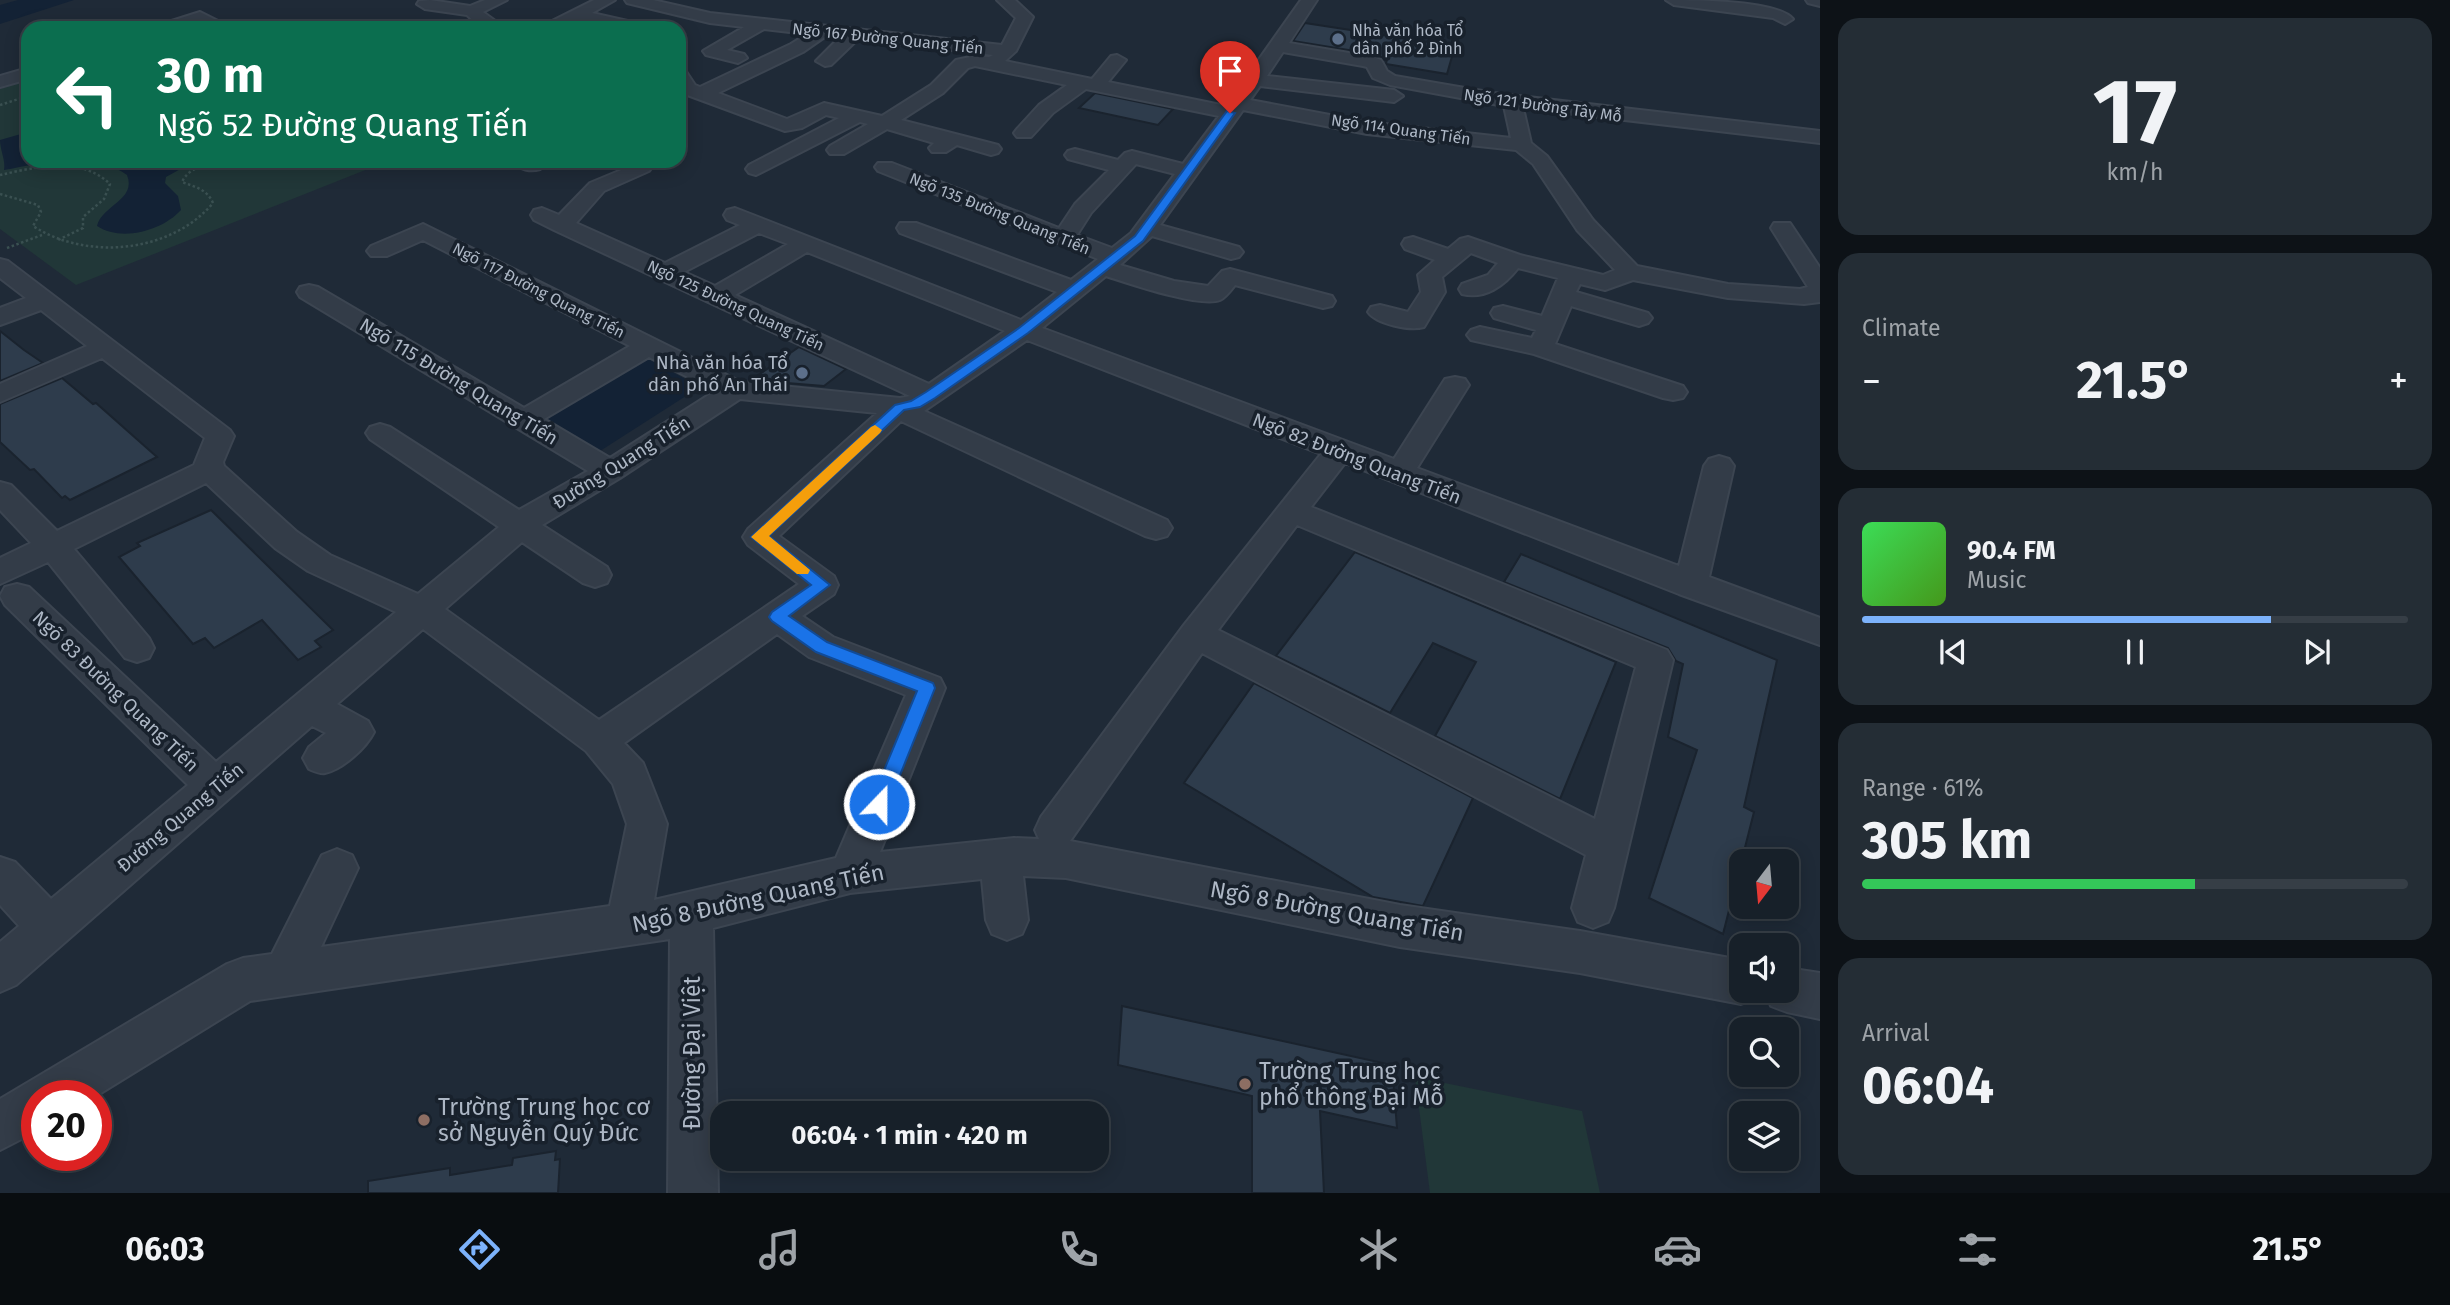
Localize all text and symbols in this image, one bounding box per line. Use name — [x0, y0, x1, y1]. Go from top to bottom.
street label: Ngõ 167 Đường Quang Tiến — [791, 18, 985, 58]
place label: Nhà văn hóa Tổ dân phố 2 Đình — [1352, 20, 1463, 58]
marker: Nhà văn hóa Tổ dân phố 2 Đình — [1330, 31, 1346, 47]
pin — [1200, 41, 1260, 113]
text: 30 m — [157, 46, 264, 105]
icon: left — [42, 49, 133, 140]
icon: arrive — [1211, 52, 1249, 90]
text: 17 — [2093, 58, 2177, 167]
street label: Ngõ 121 Đường Tây Mỗ — [1463, 85, 1623, 126]
text: Ngõ 52 Đường Quang Tiến — [157, 106, 528, 144]
street label: Ngõ 114 Quang Tiến — [1330, 109, 1472, 149]
text: km/h — [2107, 158, 2163, 186]
street label: Ngõ 135 Đường Quang Tiến — [907, 168, 1093, 258]
street label: Ngõ 117 Đường Quang Tiến — [450, 238, 628, 342]
street label: Ngõ 125 Đường Quang Tiến — [644, 255, 828, 355]
street label: Ngõ 115 Đường Quang Tiến — [355, 313, 562, 450]
text: Climate — [1862, 314, 1941, 342]
text: 21.5° — [2076, 349, 2194, 412]
place label: Nhà văn hóa Tổ dân phố An Thái — [648, 351, 788, 396]
text: − — [1862, 358, 1881, 404]
text: + — [2389, 358, 2408, 404]
marker: Nhà văn hóa Tổ dân phố An Thái — [794, 365, 810, 381]
street label: Ngõ 82 Đường Quang Tiến — [1249, 408, 1464, 509]
street label: Đường Quang Tiến — [548, 411, 694, 514]
text: 90.4 FM — [1967, 535, 2056, 566]
text: Music — [1967, 566, 2027, 594]
street label: Ngõ 83 Đường Quang Tiến — [28, 606, 203, 777]
icon: previous — [1934, 633, 1972, 671]
icon: pause — [2116, 633, 2154, 671]
icon: next — [2298, 633, 2336, 671]
street label: Đường Quang Tiến — [112, 758, 248, 877]
position arrow — [842, 767, 916, 841]
text: Range · 61% — [1862, 774, 1984, 802]
text: 305 km — [1862, 809, 2032, 872]
north arrow — [1729, 849, 1799, 919]
map controls — [1729, 849, 1799, 1171]
street label: Ngõ 8 Đường Quang Tiến — [629, 858, 887, 938]
street label: Ngõ 8 Đường Quang Tiến — [1208, 875, 1466, 947]
button: sound — [1729, 933, 1799, 1003]
street label: Đường Đại Việt — [678, 975, 706, 1130]
button: search — [1729, 1017, 1799, 1087]
text: Arrival — [1862, 1019, 1929, 1047]
text: 06:04 — [1862, 1054, 1994, 1117]
place label: Trường Trung học phổ thông Đại Mỗ — [1259, 1057, 1444, 1111]
marker: Trường Trung học phổ thông Đại Mỗ — [1237, 1076, 1253, 1092]
speed limit sign: 20 — [21, 1080, 112, 1171]
place label: Trường Trung học cơ sở Nguyễn Quý Đức — [438, 1093, 650, 1147]
button: layers — [1729, 1101, 1799, 1171]
marker: Trường Trung học cơ sở Nguyễn Quý Đức — [416, 1112, 432, 1128]
text: 06:04 · 1 min · 420 m — [791, 1120, 1028, 1151]
icon: directions — [455, 1225, 504, 1274]
icon: music — [755, 1225, 804, 1274]
icon: phone — [1054, 1225, 1103, 1274]
icon: climate — [1354, 1225, 1403, 1274]
icon: car — [1653, 1225, 1702, 1274]
icon: filters — [1953, 1225, 2002, 1274]
text: 06:03 — [125, 1230, 205, 1268]
text: 21.5° — [2252, 1230, 2325, 1268]

